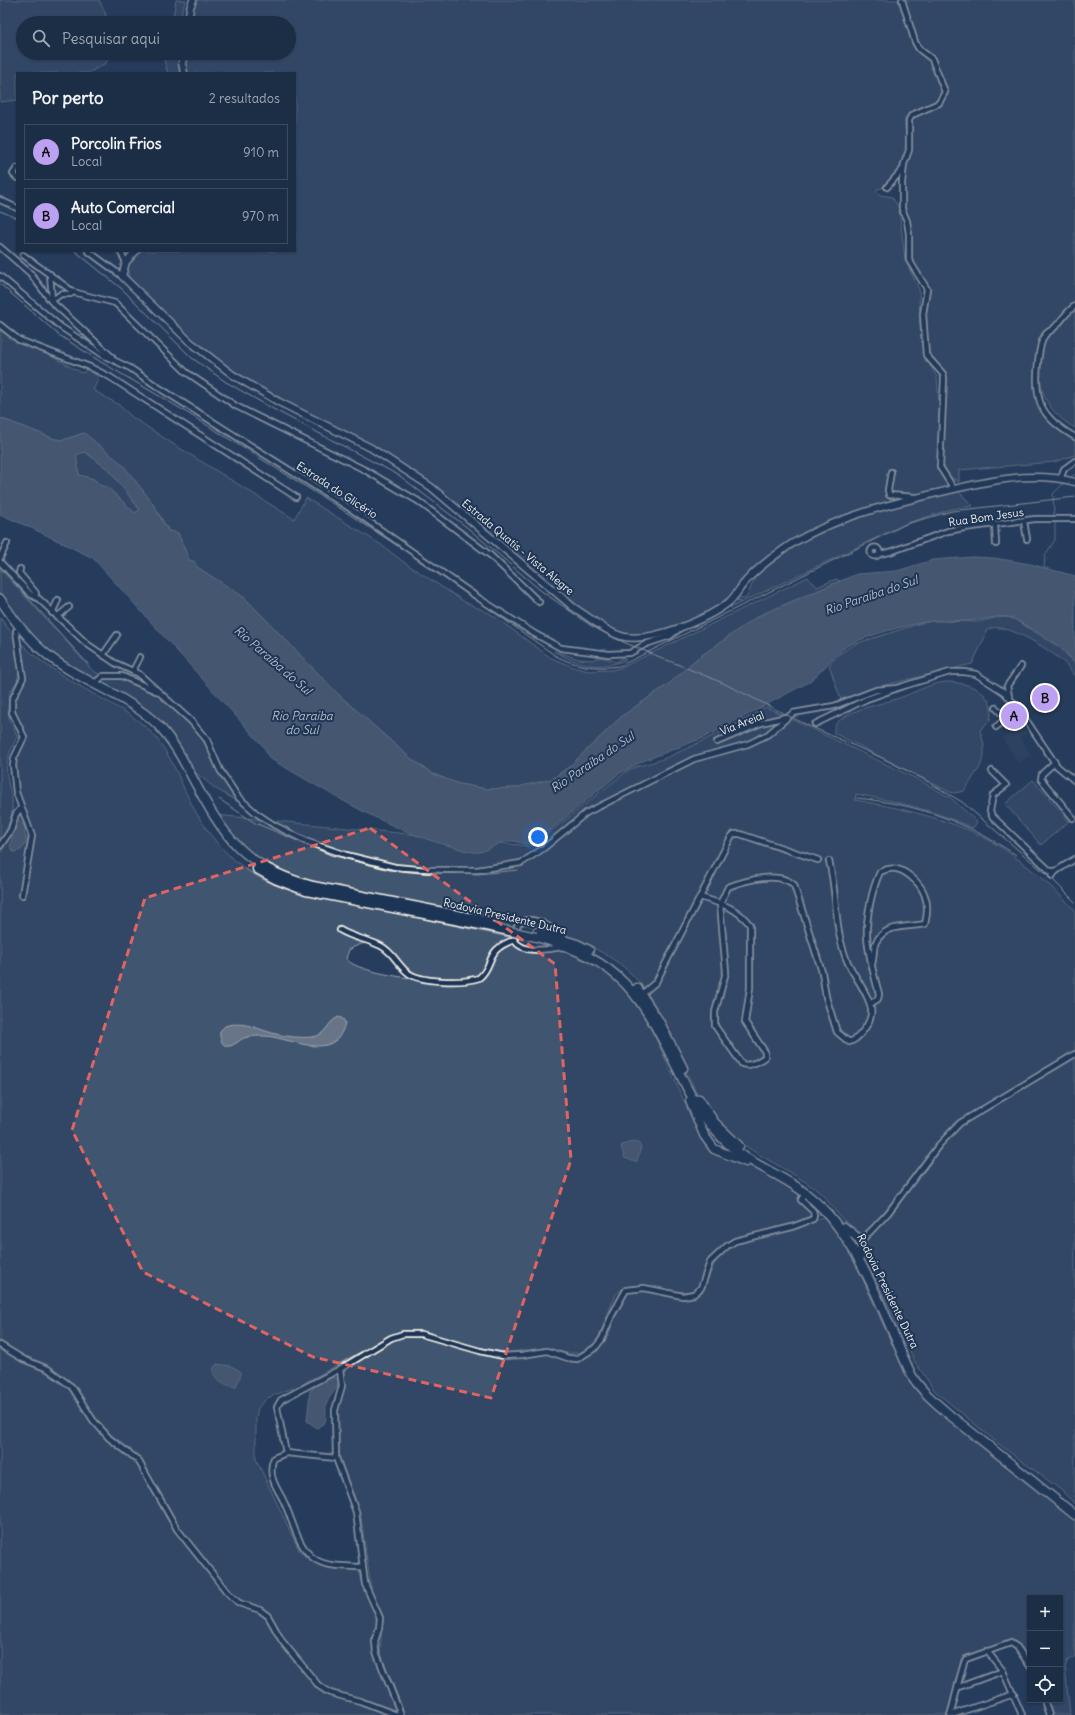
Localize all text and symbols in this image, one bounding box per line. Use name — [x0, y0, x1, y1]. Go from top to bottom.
search box — [16, 16, 296, 60]
icon: search — [30, 27, 52, 49]
text: Pesquisar aqui — [62, 29, 160, 48]
text: Por perto — [32, 87, 103, 109]
text: 2 resultados — [209, 90, 280, 107]
text: Porcolin Frios — [71, 134, 162, 153]
text: A — [42, 144, 50, 161]
text: 910 m — [243, 144, 279, 161]
text: Local — [71, 153, 102, 170]
text: Auto Comercial — [71, 198, 175, 217]
text: B — [42, 208, 50, 225]
text: 970 m — [242, 208, 279, 225]
text: Local — [71, 217, 102, 234]
street label: Estrada do Glicério — [294, 459, 380, 521]
street label: Estrada Quatis - Vista Alegre — [459, 496, 577, 598]
street label: Rua Bom Jesus — [947, 505, 1025, 529]
water label: Rio Paraíba do Sul — [823, 571, 922, 618]
water label: Rio Paraíba do Sul — [231, 622, 316, 699]
pin: B — [1032, 683, 1058, 713]
pin: A — [1001, 701, 1027, 731]
water label: Rio Paraiba do Sul — [271, 708, 334, 737]
street label: Via Areial — [718, 708, 766, 738]
water label: Rio Paraíba do Sul — [547, 727, 638, 795]
your location — [528, 827, 548, 847]
street label: Rodovia Presidente Dutra — [442, 895, 568, 937]
street label: Rodovia Presidente Dutra — [854, 1231, 922, 1351]
map controls — [1027, 1595, 1063, 1703]
button: + — [1027, 1595, 1063, 1631]
button: − — [1027, 1631, 1063, 1667]
button: locate — [1027, 1667, 1063, 1703]

